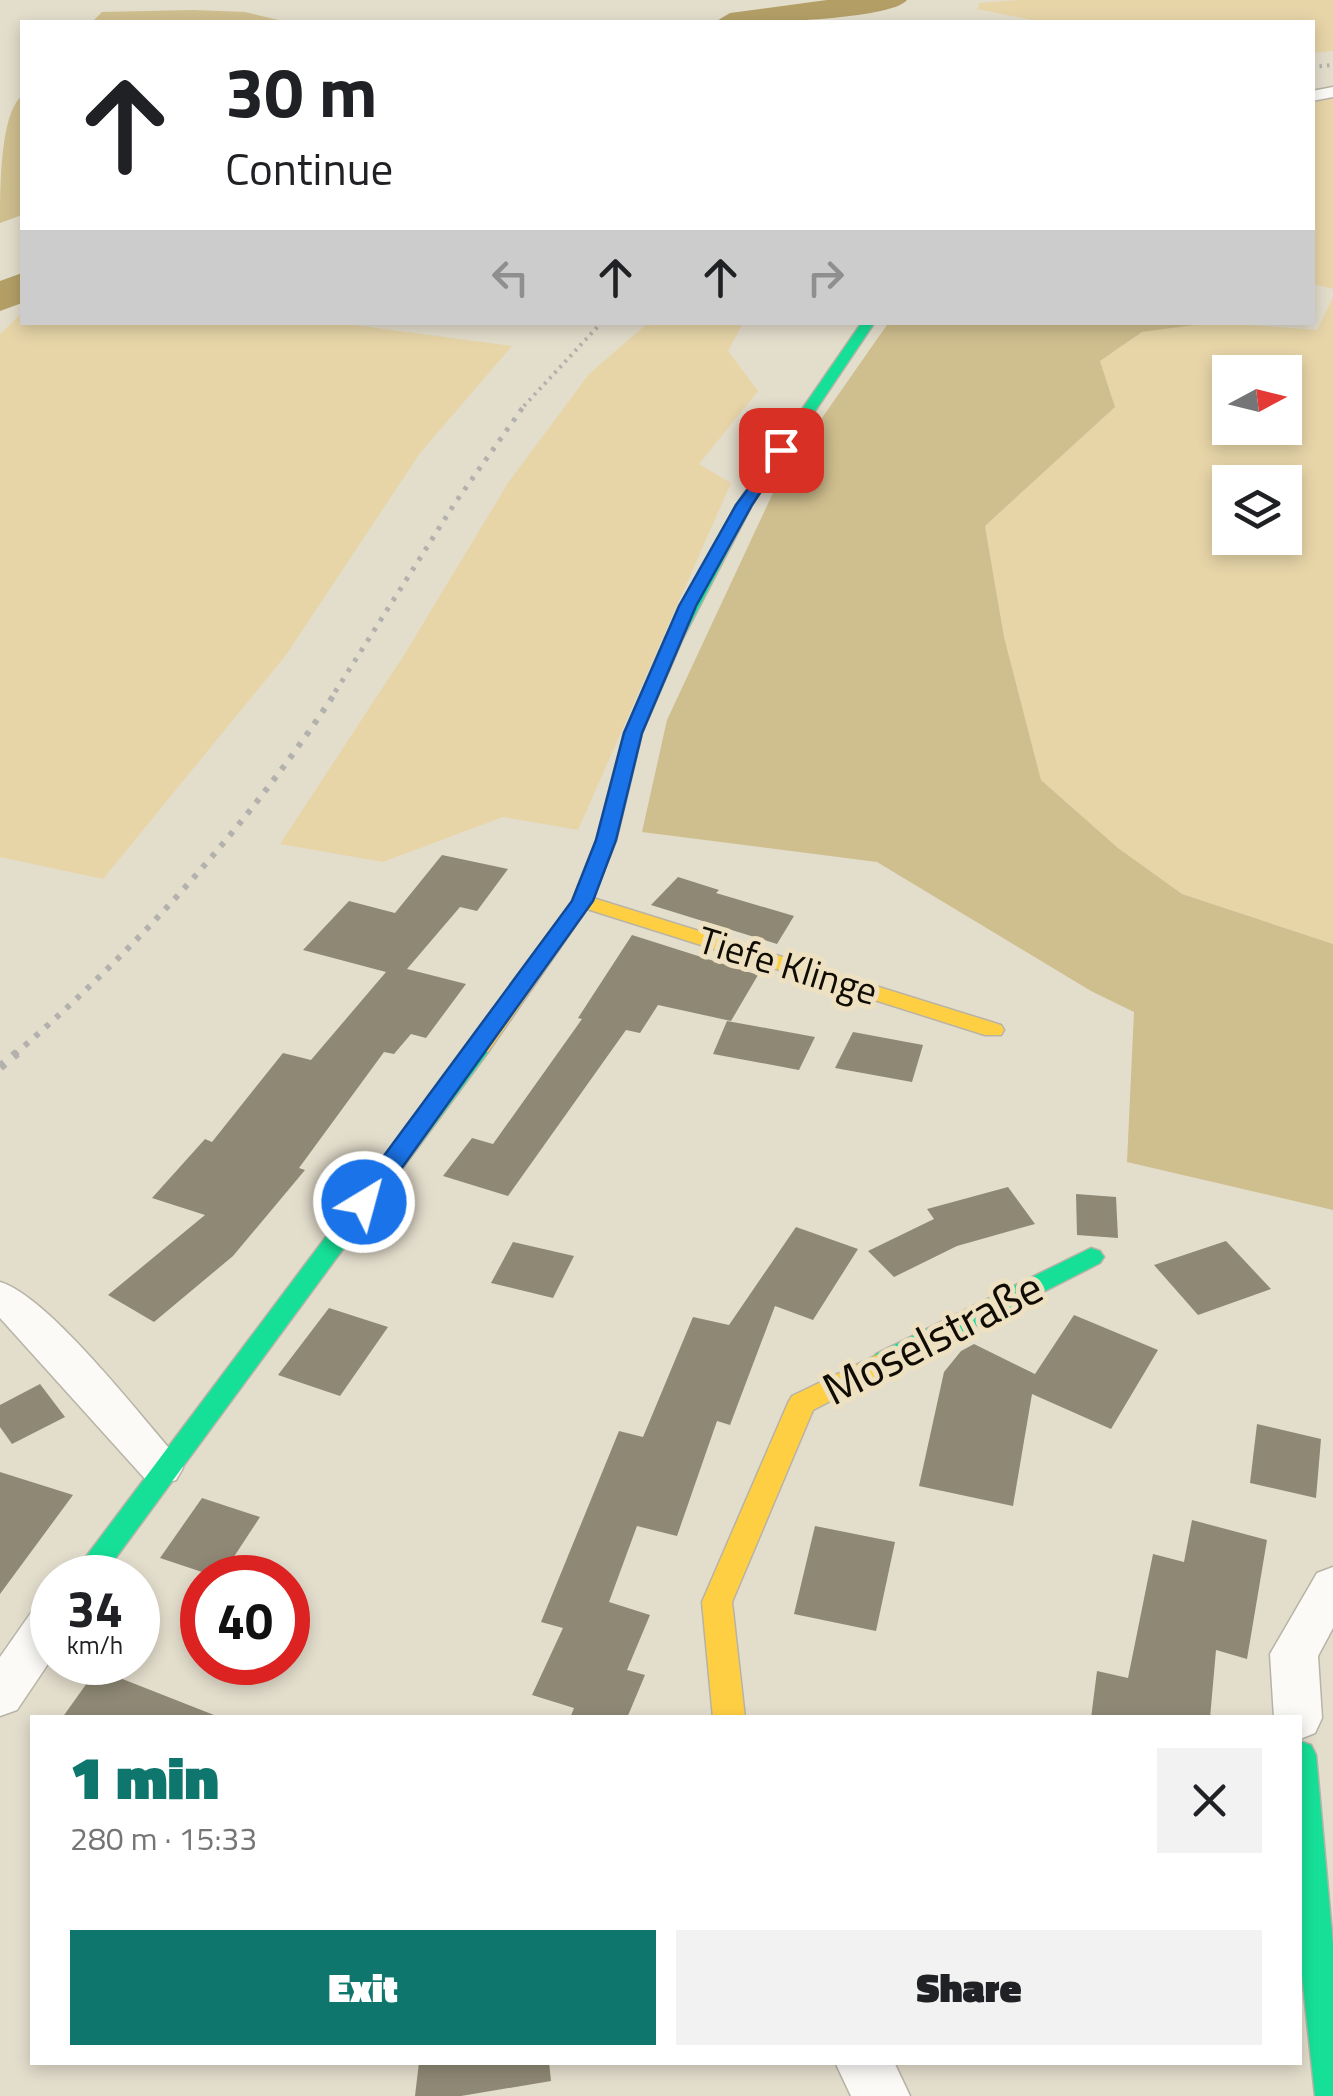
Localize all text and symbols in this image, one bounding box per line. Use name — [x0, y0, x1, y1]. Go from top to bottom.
text: 30 m — [225, 38, 378, 144]
icon: ahead — [60, 60, 190, 190]
text: Continue — [225, 134, 393, 202]
icon: left — [483, 250, 538, 305]
icon: ahead — [588, 250, 643, 305]
icon: ahead — [693, 250, 748, 305]
icon: right — [798, 250, 853, 305]
north arrow — [1212, 355, 1302, 445]
map controls — [1212, 355, 1302, 555]
pin — [739, 408, 824, 493]
icon: arrive — [754, 423, 809, 478]
button: layers — [1212, 465, 1302, 555]
street label: Tiefe Klinge — [691, 910, 885, 1020]
position arrow — [312, 1150, 416, 1254]
street label: Moselstraße — [810, 1253, 1054, 1421]
speed limit sign: 40 — [180, 1555, 310, 1685]
text: 34 — [67, 1570, 123, 1646]
text: km/h — [67, 1626, 123, 1664]
text: 1 min — [70, 1731, 219, 1822]
button: close — [1157, 1748, 1262, 1853]
text: 280 m · 15:33 — [70, 1814, 257, 1862]
button: Exit — [70, 1930, 656, 2045]
button: Share — [676, 1930, 1262, 2045]

